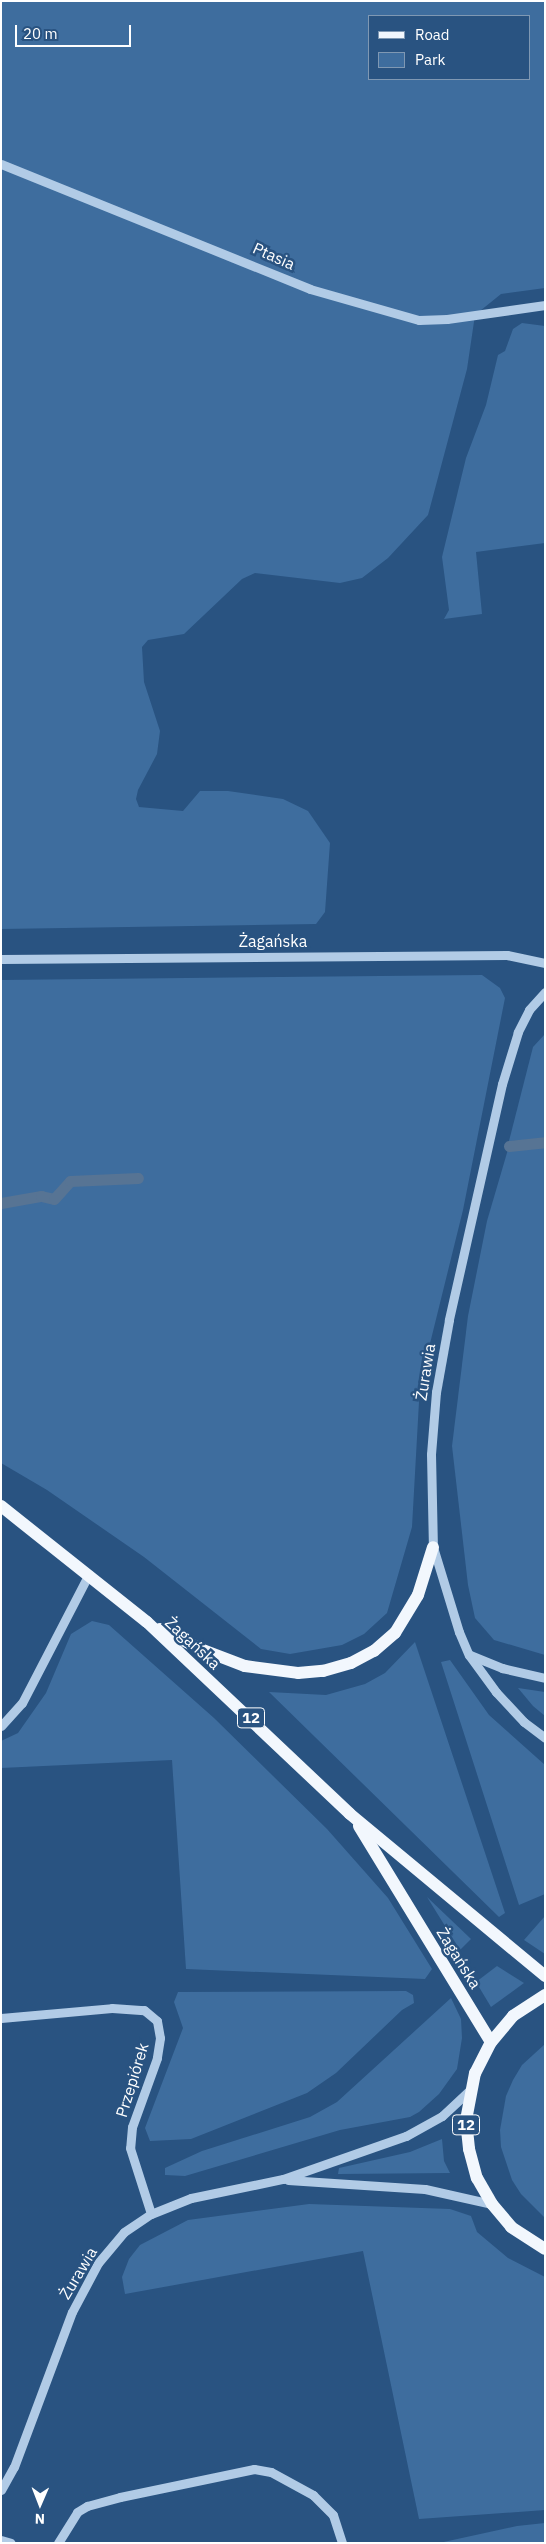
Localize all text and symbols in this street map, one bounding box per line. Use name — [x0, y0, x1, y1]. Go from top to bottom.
scale bar — [18, 15, 134, 47]
legend — [368, 15, 531, 80]
text: 20 m — [23, 24, 58, 43]
text: Road — [415, 25, 450, 44]
text: Park — [415, 50, 445, 69]
street label: Ptasia — [250, 238, 298, 274]
street label: Żagańska — [239, 931, 307, 951]
street label: Żurawia — [411, 1342, 439, 1402]
street label: Żagańska — [161, 1613, 225, 1673]
road number: 12 — [236, 1706, 266, 1730]
street label: Żagańska — [433, 1924, 485, 1992]
street label: Przepiórek — [112, 2041, 152, 2119]
road number: 12 — [451, 2112, 481, 2138]
street label: Żurawia — [55, 2243, 101, 2303]
north arrow — [15, 2479, 65, 2529]
text: N — [35, 2510, 45, 2528]

